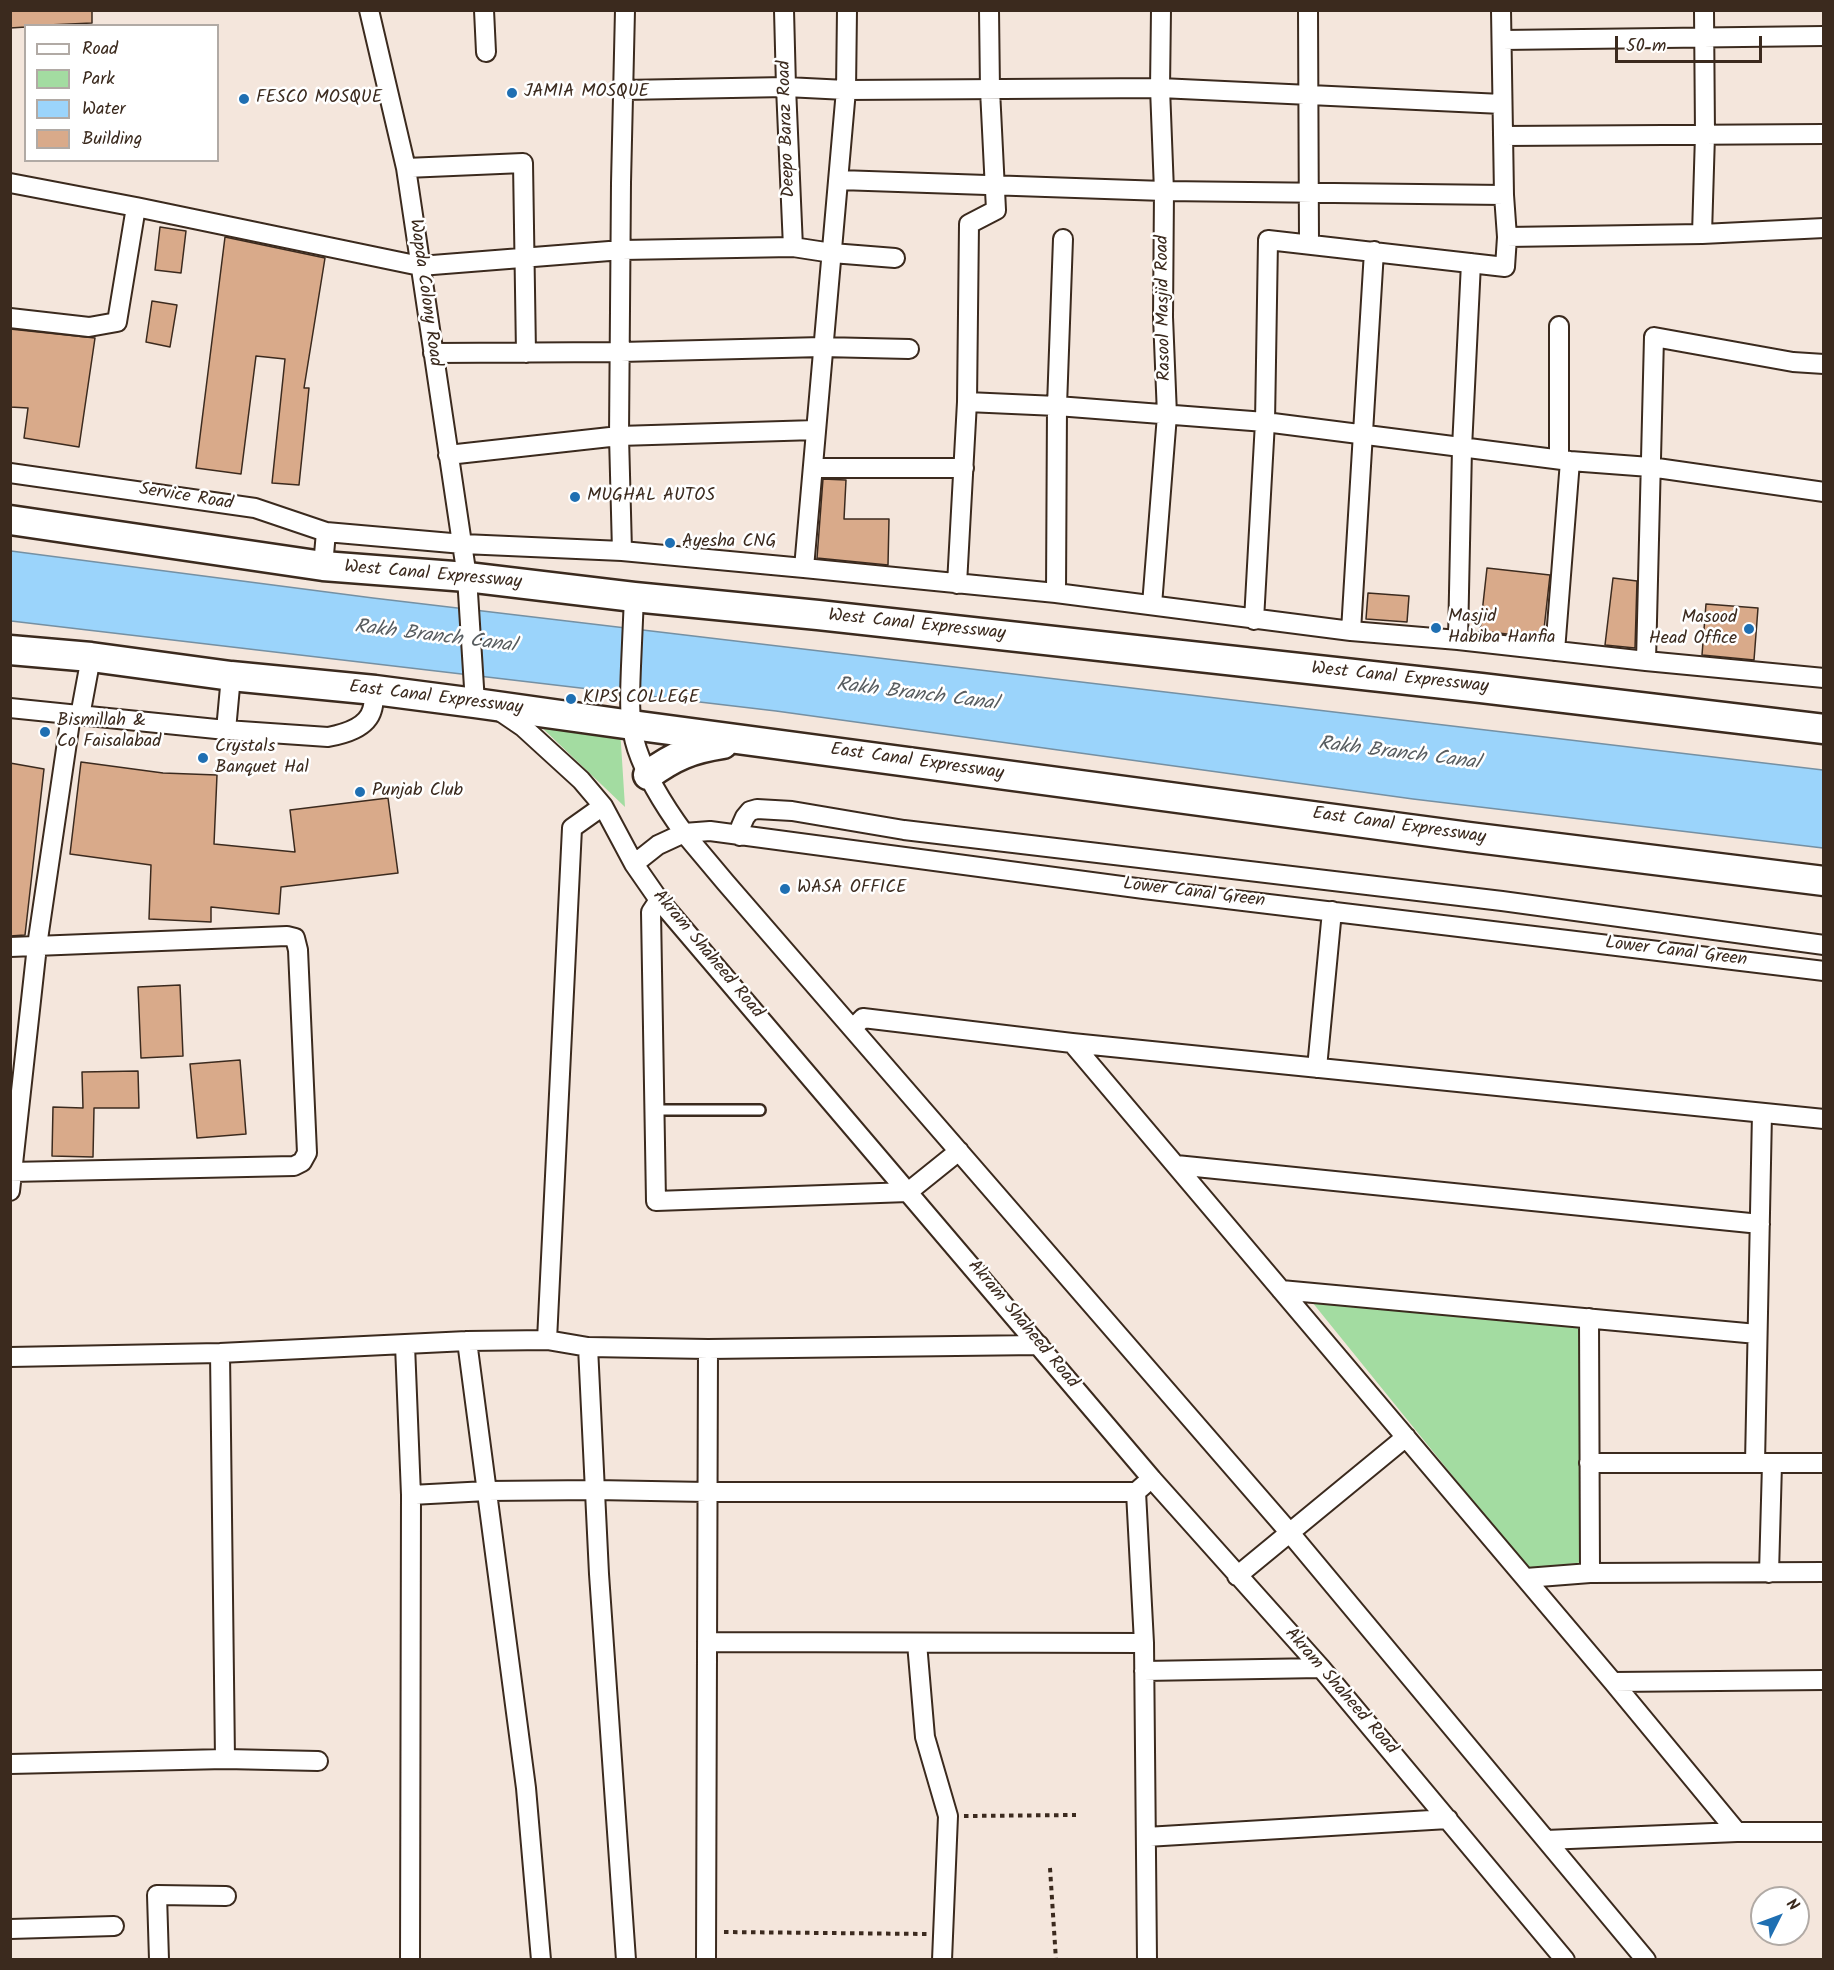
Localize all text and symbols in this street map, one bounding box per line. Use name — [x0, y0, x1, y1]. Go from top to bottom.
legend — [24, 24, 219, 162]
scale bar — [1618, 24, 1765, 62]
text: 50 m — [1626, 32, 1666, 61]
text: Road — [82, 35, 118, 64]
street label: Deepo Baraz Road — [775, 60, 801, 198]
text: Park — [82, 65, 115, 94]
place label: JAMIA MOSQUE — [524, 82, 649, 104]
marker: JAMIA MOSQUE — [505, 86, 519, 100]
place label: FESCO MOSQUE — [256, 88, 382, 110]
marker: FESCO MOSQUE — [237, 92, 251, 106]
text: Water — [82, 95, 126, 124]
text: Building — [82, 125, 142, 154]
street label: Wapda Colony Road — [403, 218, 445, 368]
street label: Rasool Masjid Road — [1153, 235, 1177, 381]
street label: Service Road — [137, 480, 235, 516]
place label: MUGHAL AUTOS — [587, 486, 715, 508]
marker: MUGHAL AUTOS — [568, 490, 582, 504]
place label: Ayesha CNG — [682, 532, 776, 554]
marker: Ayesha CNG — [663, 536, 677, 550]
street label: West Canal Expressway — [343, 557, 523, 595]
street label: West Canal Expressway — [827, 606, 1007, 646]
place label: Masjid Habiba Hanfia — [1448, 607, 1555, 650]
place label: Masood Head Office — [1649, 608, 1737, 650]
water label: Rakh Branch Canal — [353, 616, 517, 660]
marker: Masjid Habiba Hanfia — [1429, 621, 1443, 635]
marker: Masood Head Office — [1742, 622, 1756, 636]
street label: West Canal Expressway — [1310, 659, 1490, 699]
water label: Rakh Branch Canal — [835, 674, 999, 718]
street label: East Canal Expressway — [348, 678, 524, 720]
place label: KIPS COLLEGE — [583, 688, 699, 710]
marker: KIPS COLLEGE — [564, 692, 578, 706]
place label: Bismillah & Co Faisalabad — [57, 711, 161, 754]
marker: Bismillah & Co Faisalabad — [38, 725, 52, 739]
water label: Rakh Branch Canal — [1317, 733, 1481, 777]
place label: Crystals Banquet Hal — [215, 737, 309, 780]
street label: East Canal Expressway — [829, 740, 1005, 786]
marker: Crystals Banquet Hal — [196, 751, 210, 765]
place label: Punjab Club — [372, 781, 463, 803]
marker: Punjab Club — [353, 785, 367, 799]
street label: East Canal Expressway — [1311, 804, 1487, 850]
street label: Lower Canal Green — [1122, 875, 1266, 913]
place label: WASA OFFICE — [797, 878, 906, 900]
marker: WASA OFFICE — [778, 882, 792, 896]
street label: Akram Shaheed Road — [647, 886, 767, 1024]
street label: Lower Canal Green — [1604, 934, 1748, 972]
street label: Akram Shaheed Road — [962, 1256, 1082, 1394]
street label: Akram Shaheed Road — [1279, 1624, 1401, 1760]
north arrow — [1750, 1886, 1810, 1946]
text: N — [1780, 1893, 1805, 1917]

